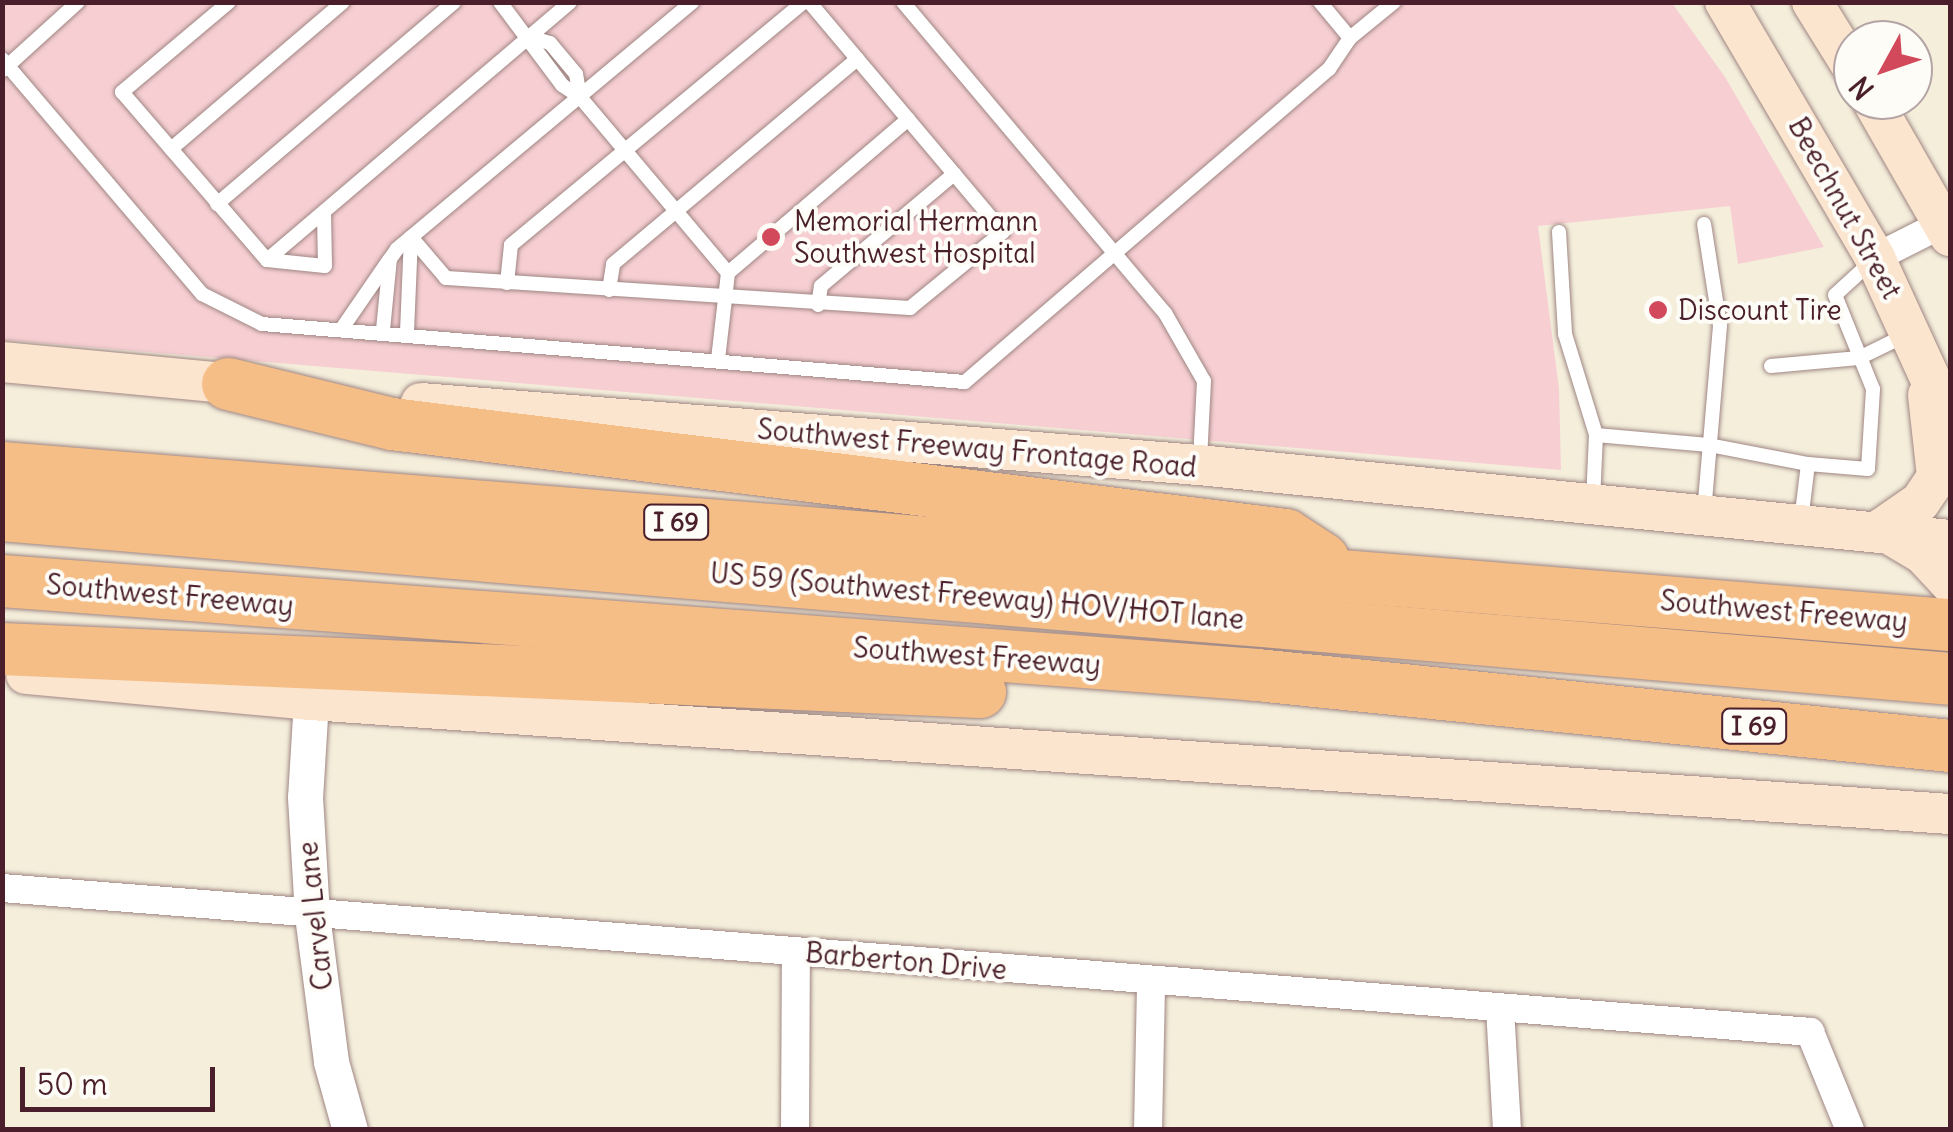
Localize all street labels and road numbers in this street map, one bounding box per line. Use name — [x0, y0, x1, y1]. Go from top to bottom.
street label: Beechnut Street — [1781, 111, 1909, 305]
street label: Southwest Freeway Frontage Road — [756, 412, 1198, 484]
road number: I 69 — [641, 502, 711, 542]
street label: US 59 (Southwest Freeway) HOV/HOT lane — [709, 556, 1245, 636]
street label: Southwest Freeway — [45, 567, 295, 623]
street label: Southwest Freeway — [1659, 583, 1909, 639]
street label: Southwest Freeway — [852, 631, 1102, 681]
road number: I 69 — [1719, 706, 1789, 746]
street label: Carvel Lane — [290, 840, 340, 992]
street label: Barberton Drive — [804, 935, 1008, 987]

